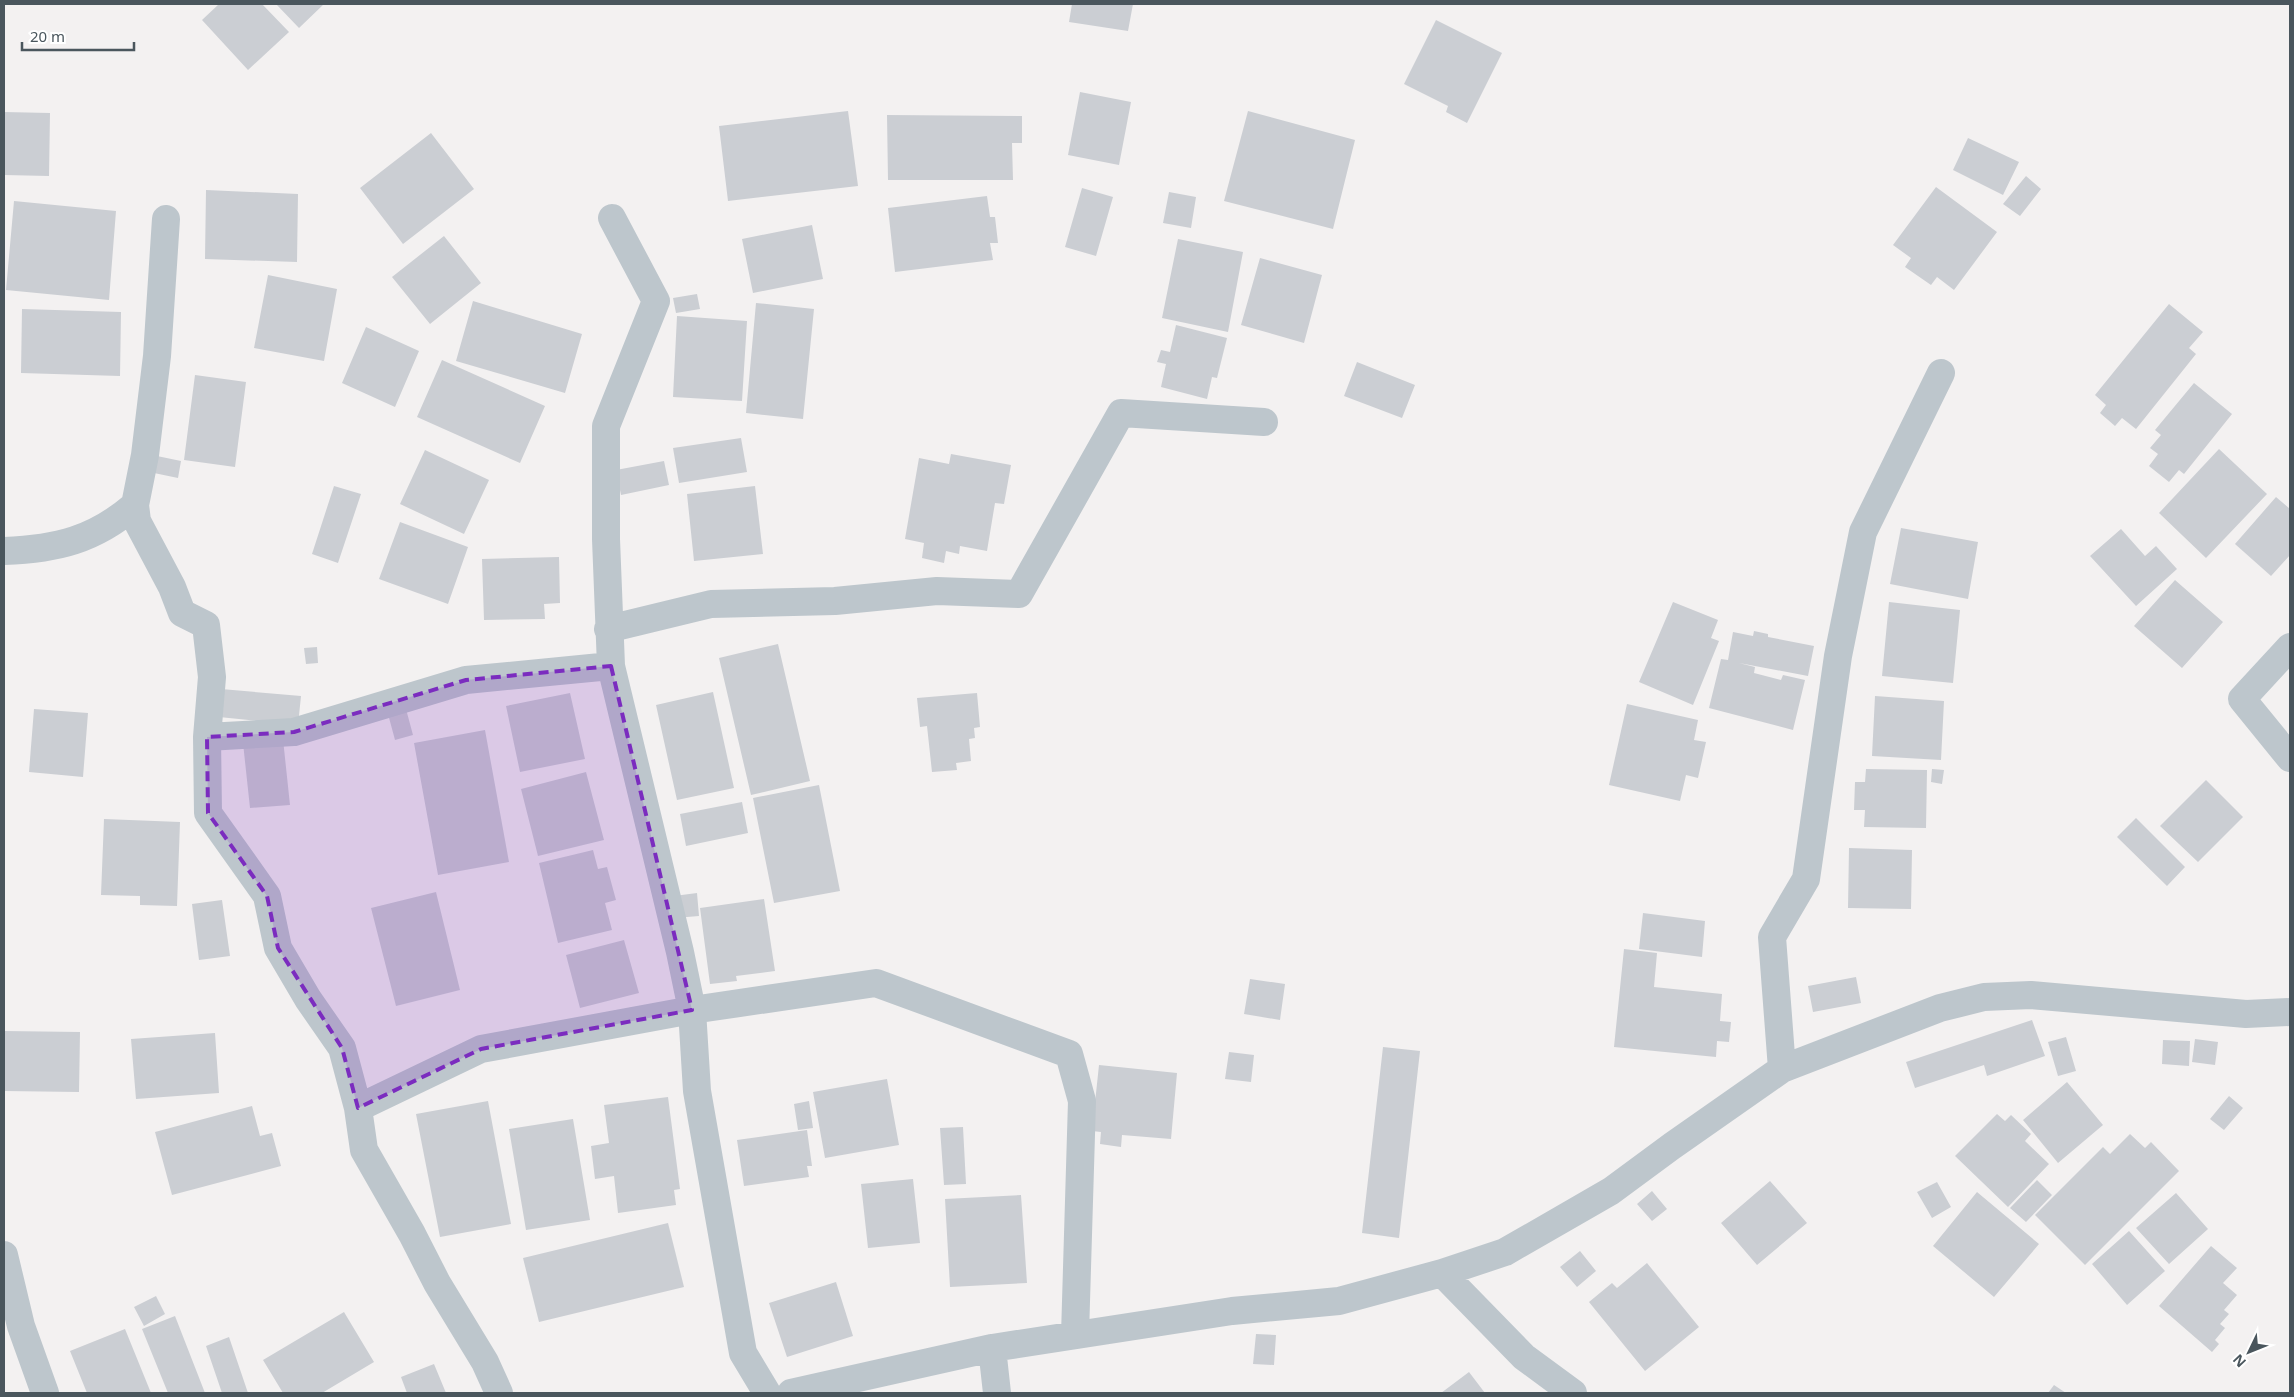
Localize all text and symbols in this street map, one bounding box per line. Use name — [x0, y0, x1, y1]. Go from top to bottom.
scale bar — [22, 20, 135, 52]
text: 20 m — [30, 26, 65, 46]
north arrow — [2224, 1327, 2274, 1377]
text: N — [2228, 1351, 2250, 1372]

